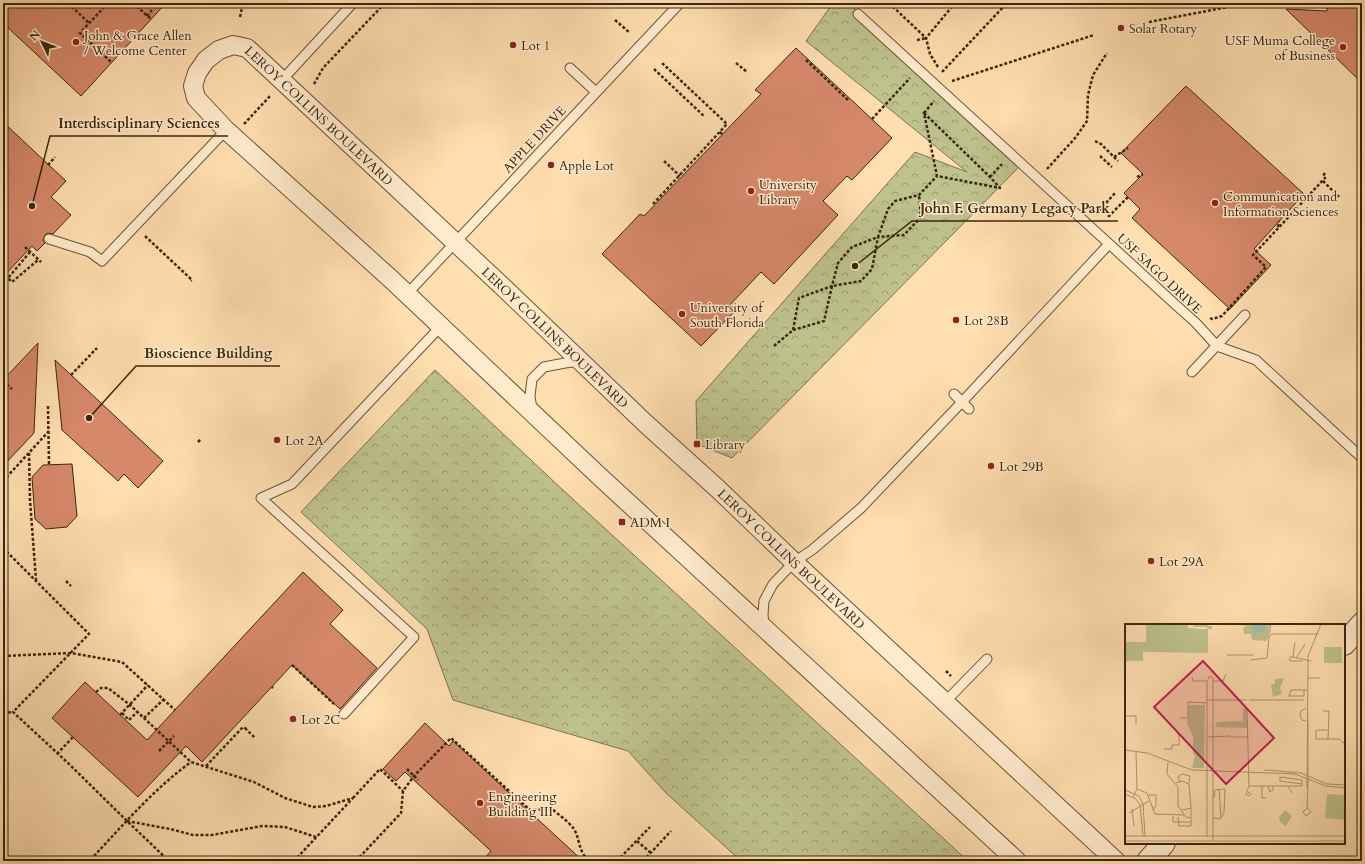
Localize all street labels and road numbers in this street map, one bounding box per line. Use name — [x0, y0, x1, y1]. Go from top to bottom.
street label: LEROY COLLINS BOULEVARD — [240, 42, 397, 190]
street label: APPLE DRIVE — [499, 102, 571, 177]
street label: USF SAGO DRIVE — [1113, 230, 1206, 318]
street label: LEROY COLLINS BOULEVARD — [477, 263, 632, 412]
street label: LEROY COLLINS BOULEVARD — [713, 485, 869, 634]

